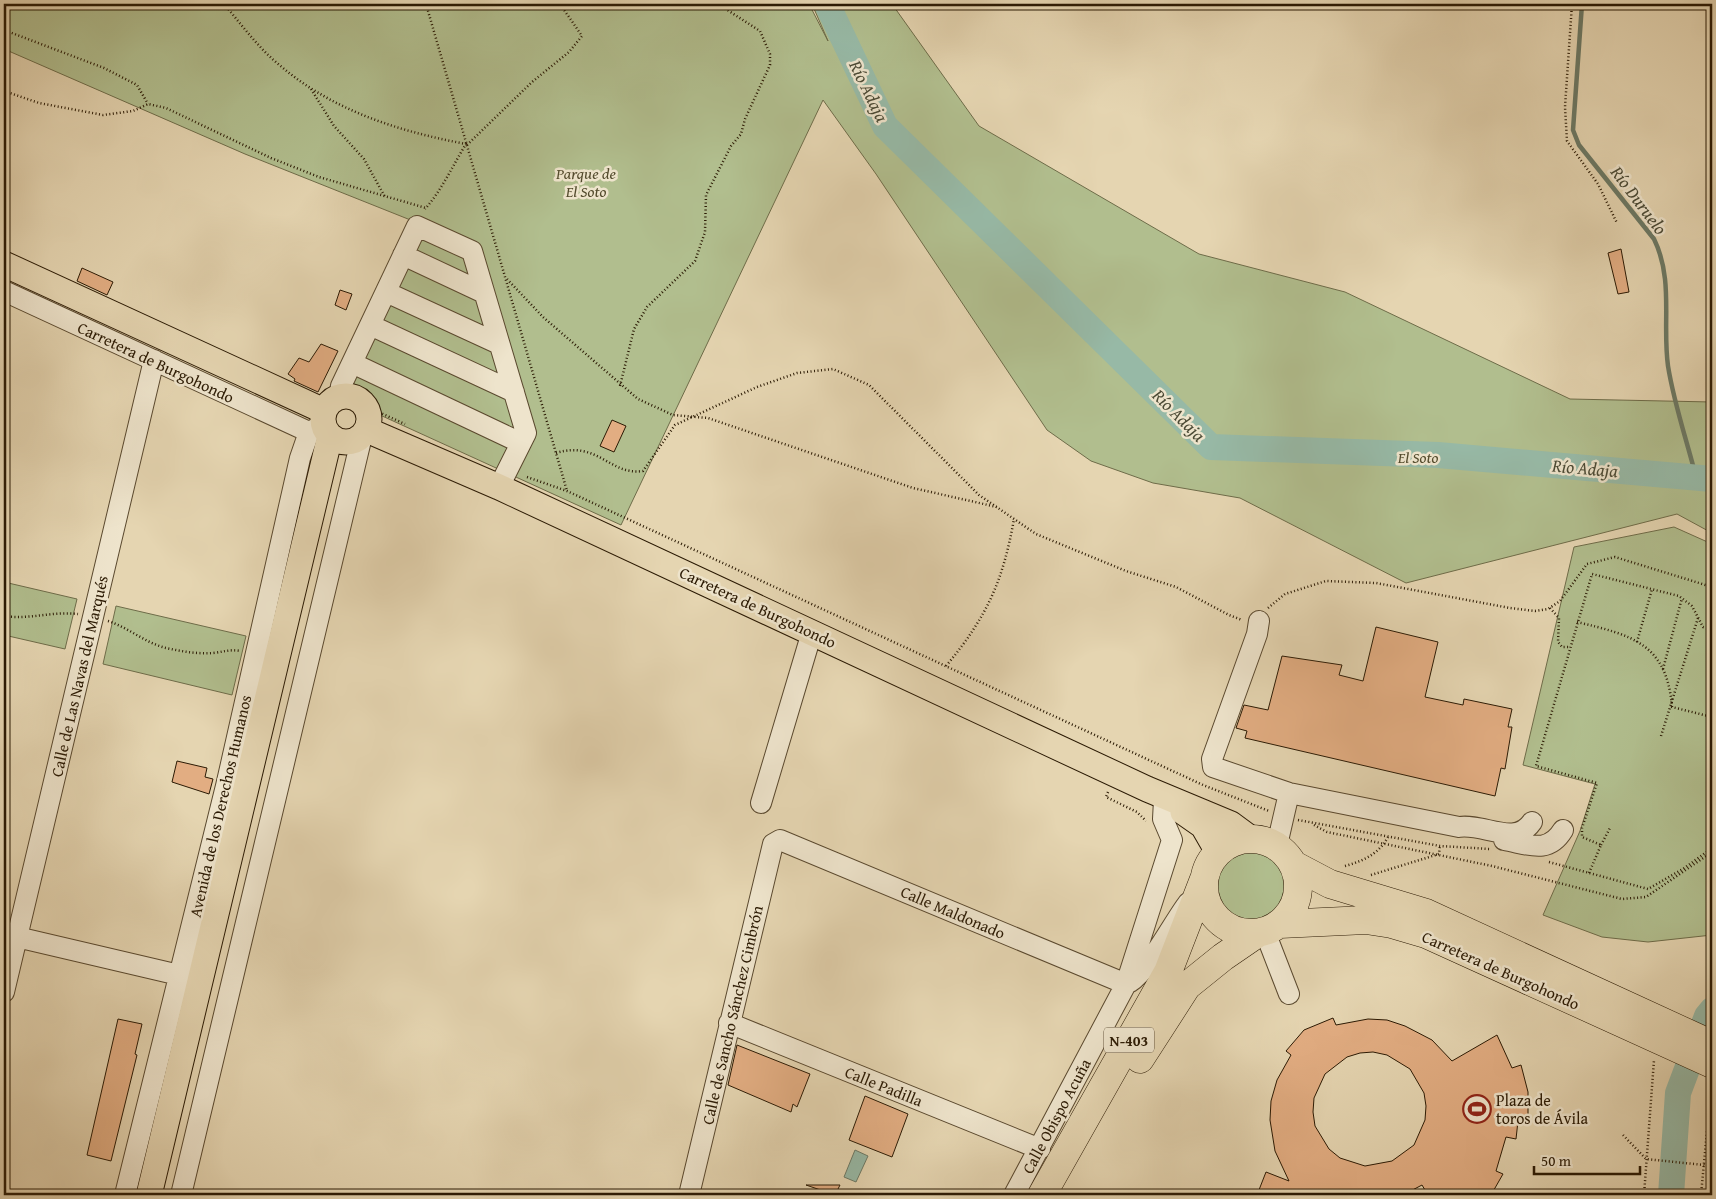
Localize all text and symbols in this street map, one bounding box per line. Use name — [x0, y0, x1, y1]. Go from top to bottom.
water label: Río Adaja — [842, 55, 896, 127]
water label: Río Duruelo — [1603, 159, 1674, 240]
park label: Parque de El Soto — [555, 161, 617, 203]
street label: Carretera de Burgohondo — [74, 315, 238, 409]
water label: Río Adaja — [1146, 382, 1212, 448]
park label: El Soto — [1397, 445, 1438, 469]
water label: Río Adaja — [1550, 452, 1620, 484]
street label: Carretera de Burgohondo — [676, 560, 840, 654]
street label: Calle de Las Navas del Marqués — [44, 573, 114, 779]
street label: Avenida de los Derechos Humanos — [183, 692, 257, 920]
street label: Calle Maldonado — [897, 879, 1009, 945]
street label: Calle de Sancho Sánchez Cimbrón — [695, 903, 769, 1127]
street label: Carretera de Burgohondo — [1418, 924, 1584, 1016]
road number: N-403 — [1104, 1028, 1154, 1052]
street label: Calle Obispo Acuña — [1015, 1054, 1097, 1178]
street label: Calle Padilla — [841, 1060, 927, 1113]
place label: Plaza de toros de Ávila — [1496, 1088, 1588, 1130]
sports icon: Plaza de toros de Ávila — [1462, 1094, 1492, 1124]
scale bar — [1534, 1144, 1640, 1176]
text: 50 m — [1541, 1150, 1572, 1171]

